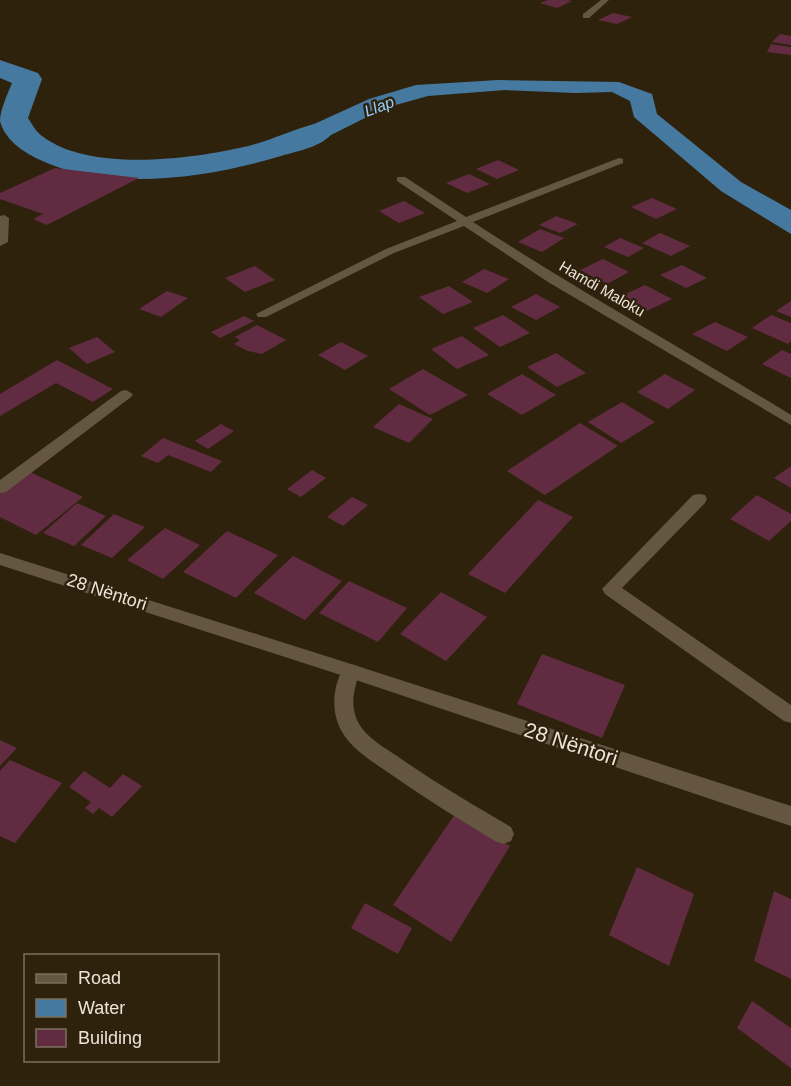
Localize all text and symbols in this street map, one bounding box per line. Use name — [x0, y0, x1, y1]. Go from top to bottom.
water label: Llap — [362, 93, 396, 120]
street label: Hamdi Maloku — [556, 257, 648, 320]
street label: 28 Nëntori — [64, 570, 150, 614]
street label: 28 Nëntori — [522, 718, 621, 769]
legend — [24, 954, 219, 1062]
text: Road — [78, 968, 121, 988]
text: Water — [78, 998, 125, 1018]
text: Building — [78, 1028, 142, 1048]

